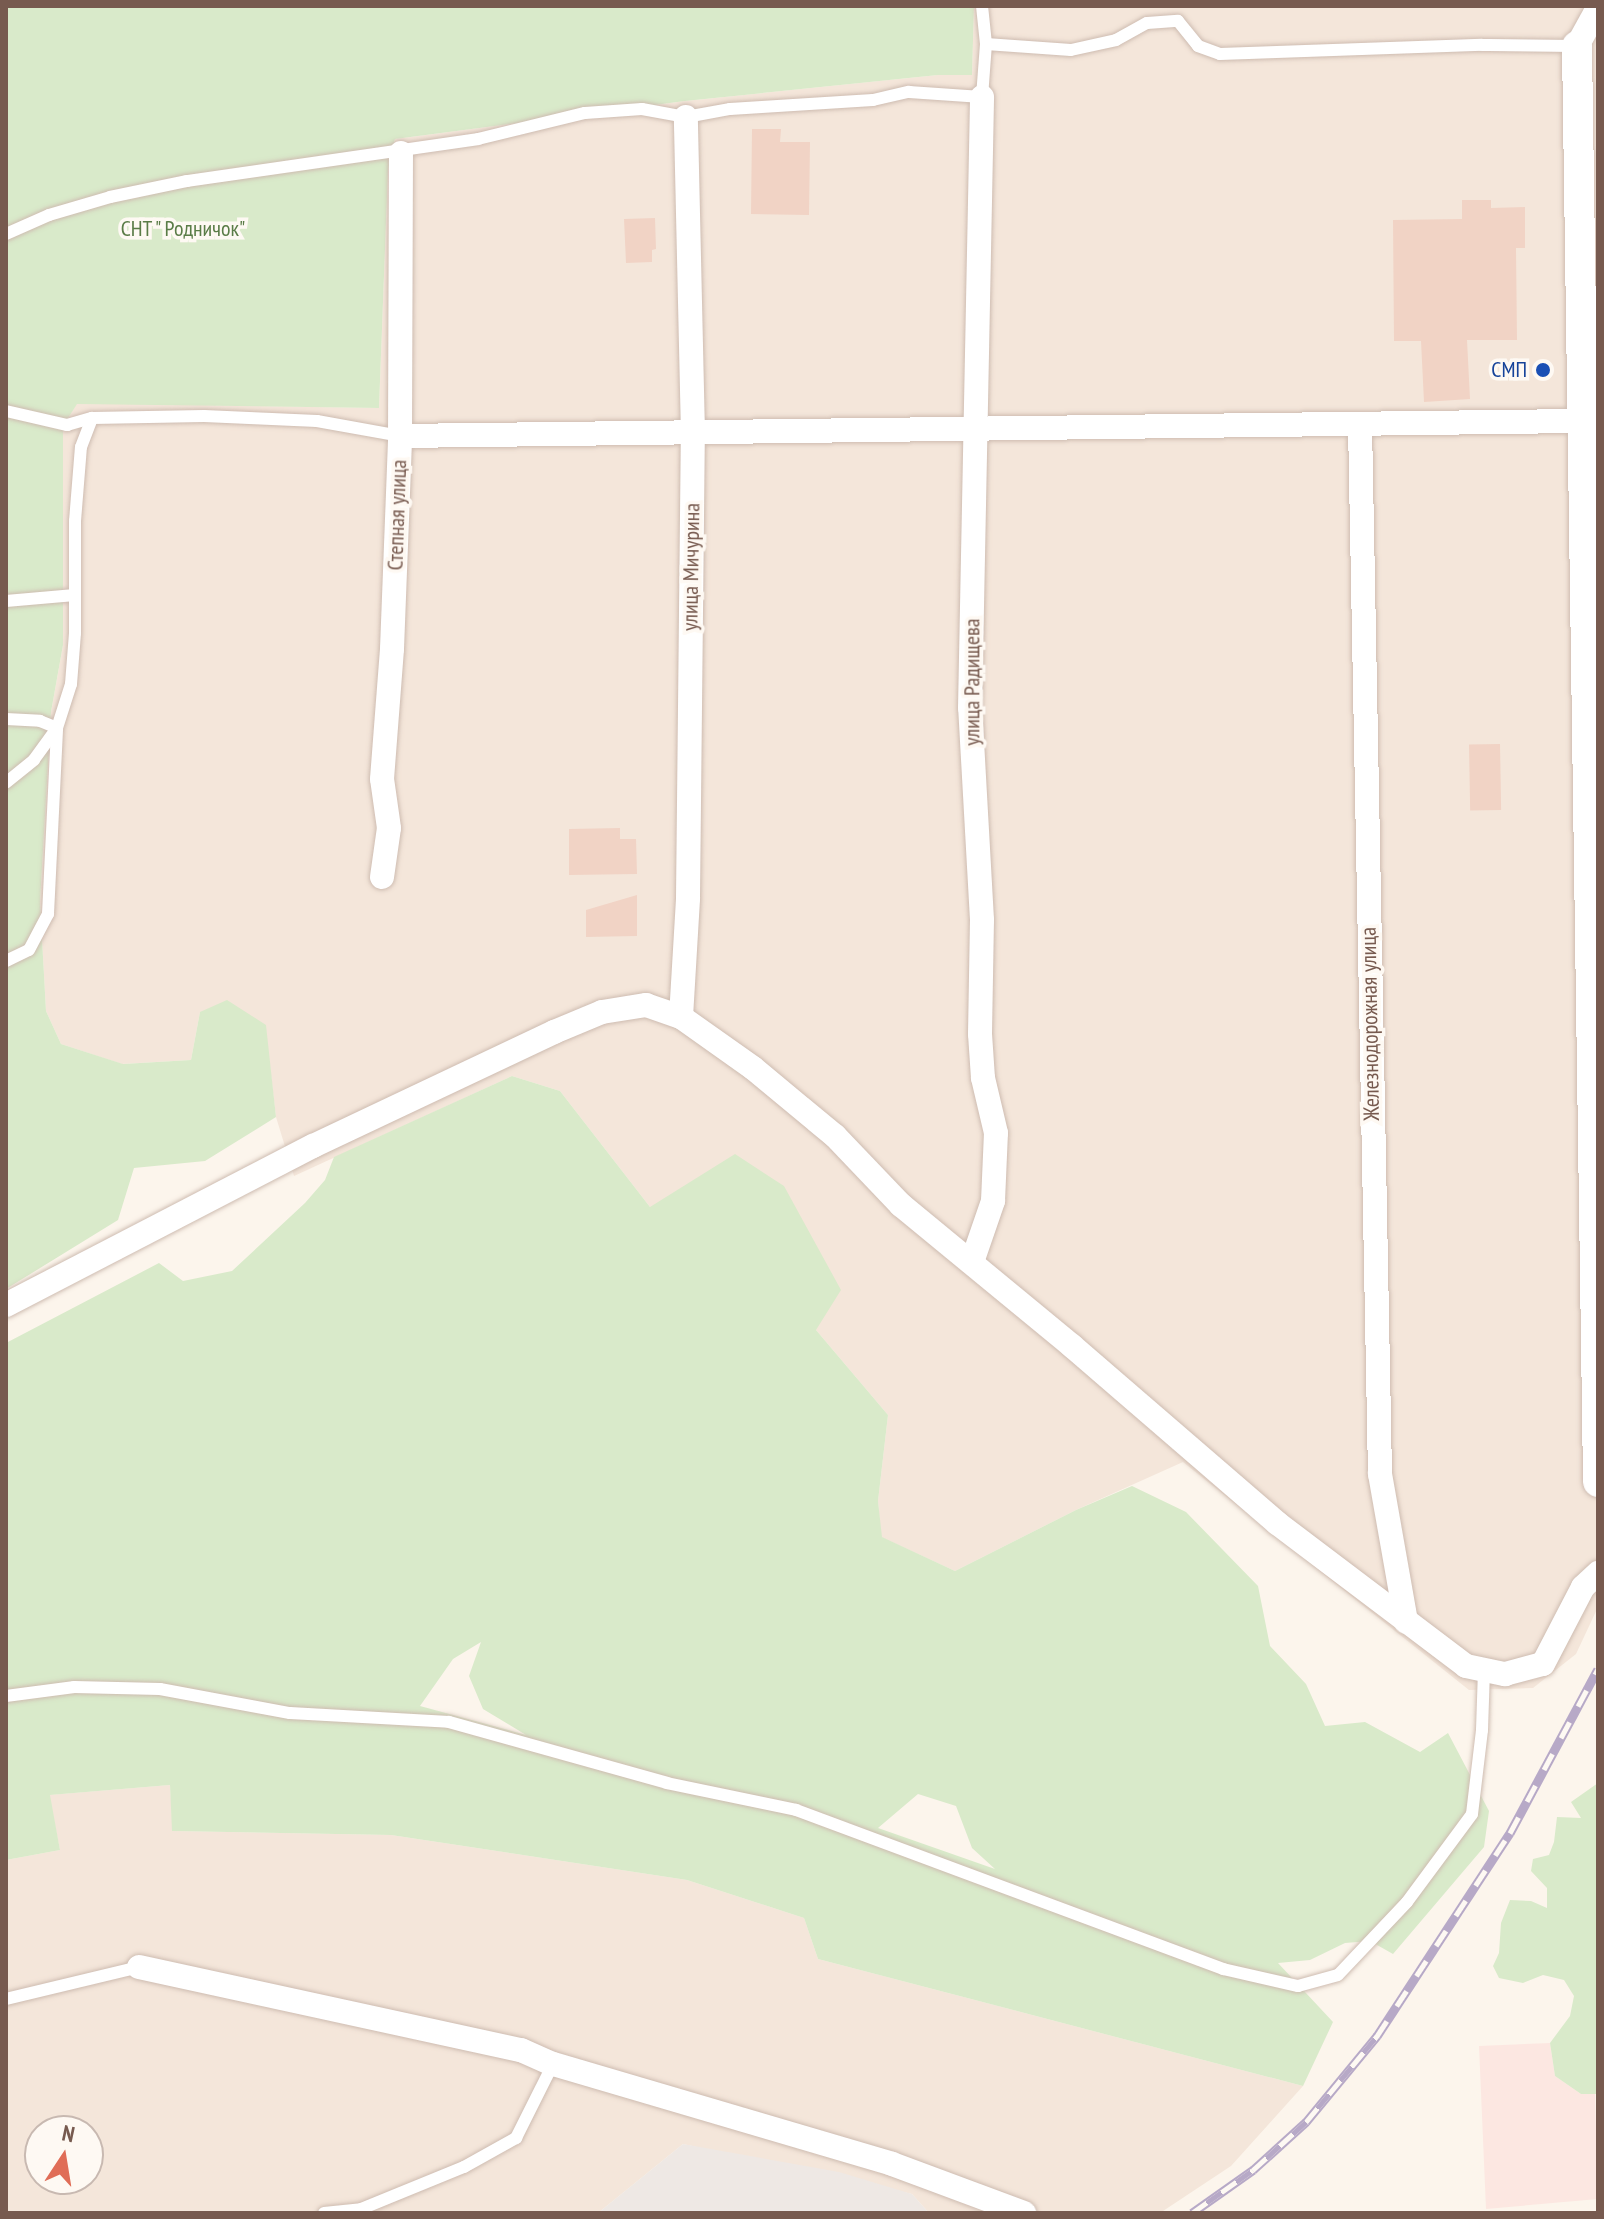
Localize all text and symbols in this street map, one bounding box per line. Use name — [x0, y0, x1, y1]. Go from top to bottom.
park label: СНТ " Родничок" — [119, 216, 247, 242]
place label: СМП — [1491, 357, 1527, 383]
marker: СМП — [1534, 361, 1552, 379]
street label: Степная улица — [382, 459, 412, 571]
street label: улица Мичурина — [677, 503, 705, 631]
street label: улица Радищева — [959, 618, 985, 746]
street label: Железнодорожная улица — [1355, 927, 1385, 1121]
north arrow — [24, 2115, 104, 2195]
text: N — [60, 2119, 77, 2148]

